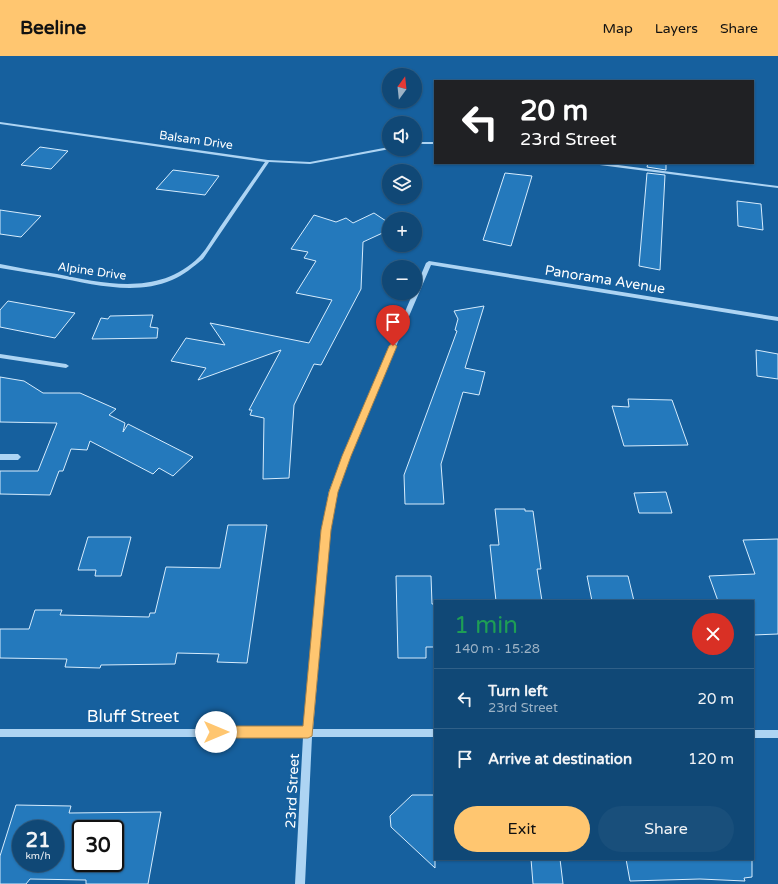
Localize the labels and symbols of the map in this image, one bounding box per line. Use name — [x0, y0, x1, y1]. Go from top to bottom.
north arrow — [382, 68, 422, 108]
street label: Balsam Drive — [158, 128, 234, 152]
street label: Alpine Drive — [57, 259, 127, 283]
street label: Panorama Avenue — [544, 262, 666, 297]
pin — [376, 305, 410, 346]
street label: Bluff Street — [87, 706, 180, 727]
position arrow — [195, 711, 237, 753]
street label: 23rd Street — [282, 752, 303, 829]
speed limit sign: 30 — [72, 820, 124, 872]

